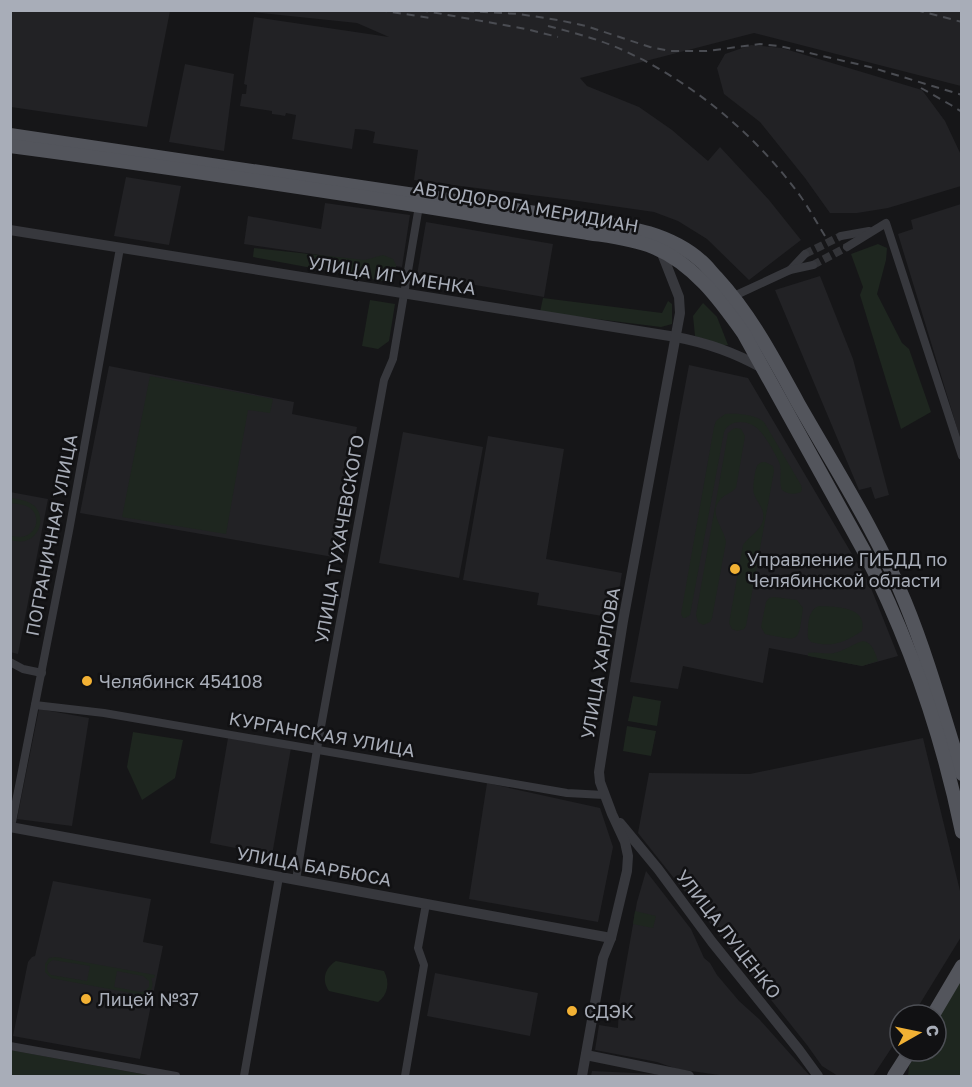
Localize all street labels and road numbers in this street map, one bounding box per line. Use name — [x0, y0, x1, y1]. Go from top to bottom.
street label: АВТОДОРОГА МЕРИДИАН — [412, 175, 640, 237]
street label: УЛИЦА ИГУМЕНКА — [306, 251, 478, 299]
street label: ПОГРАНИЧНАЯ УЛИЦА — [21, 432, 81, 638]
street label: УЛИЦА ТУХАЧЕВСКОГО — [310, 433, 368, 645]
street label: УЛИЦА ХАРЛОВА — [576, 585, 624, 741]
street label: КУРГАНСКАЯ УЛИЦА — [227, 707, 417, 761]
street label: УЛИЦА БАРБЮСА — [235, 842, 393, 890]
street label: УЛИЦА ЛУЦЕНКО — [672, 865, 786, 1003]

